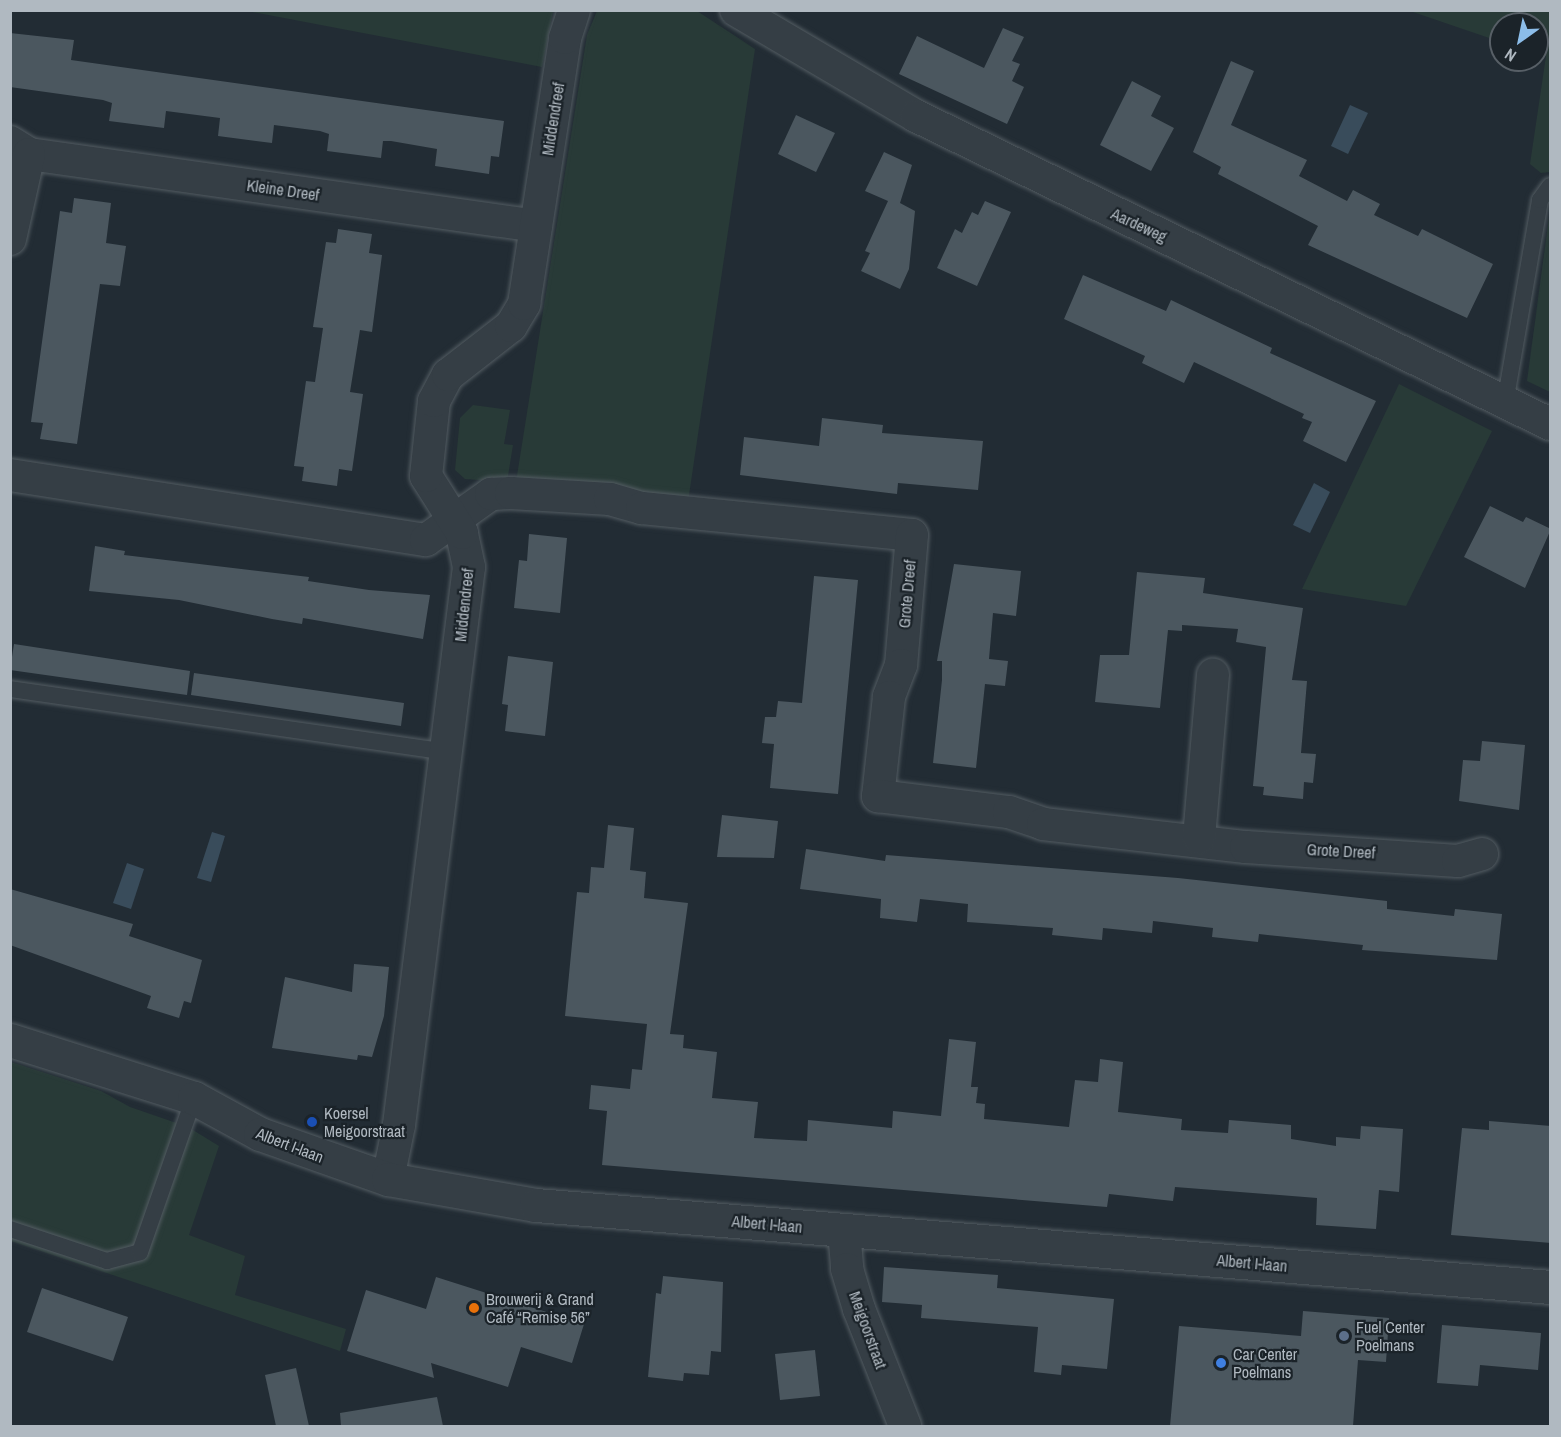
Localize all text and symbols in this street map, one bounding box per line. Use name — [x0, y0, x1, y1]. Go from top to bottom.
north arrow — [1489, 12, 1549, 72]
text: N — [1500, 44, 1520, 67]
street label: Middendreef — [538, 81, 568, 157]
street label: Kleine Dreef — [246, 175, 320, 205]
street label: Aardeweg — [1108, 204, 1170, 246]
street label: Grote Dreef — [894, 559, 920, 629]
street label: Middendreef — [451, 567, 477, 643]
street label: Grote Dreef — [1306, 840, 1376, 862]
place label: Koersel Meigoorstraat — [324, 1103, 405, 1141]
marker: Koersel Meigoorstraat — [305, 1115, 319, 1129]
street label: Albert I-laan — [254, 1123, 326, 1167]
street label: Albert I-laan — [731, 1211, 803, 1237]
street label: Albert I-laan — [1216, 1250, 1288, 1276]
place label: Brouwerij & Grand Café “Remise 56” — [486, 1289, 594, 1327]
street label: Meigoorstraat — [845, 1289, 891, 1371]
marker: Brouwerij & Grand Café “Remise 56” — [467, 1301, 481, 1315]
place label: Fuel Center Poelmans — [1356, 1317, 1425, 1355]
marker: Fuel Center Poelmans — [1337, 1329, 1351, 1343]
place label: Car Center Poelmans — [1233, 1344, 1297, 1382]
marker: Car Center Poelmans — [1214, 1356, 1228, 1370]

